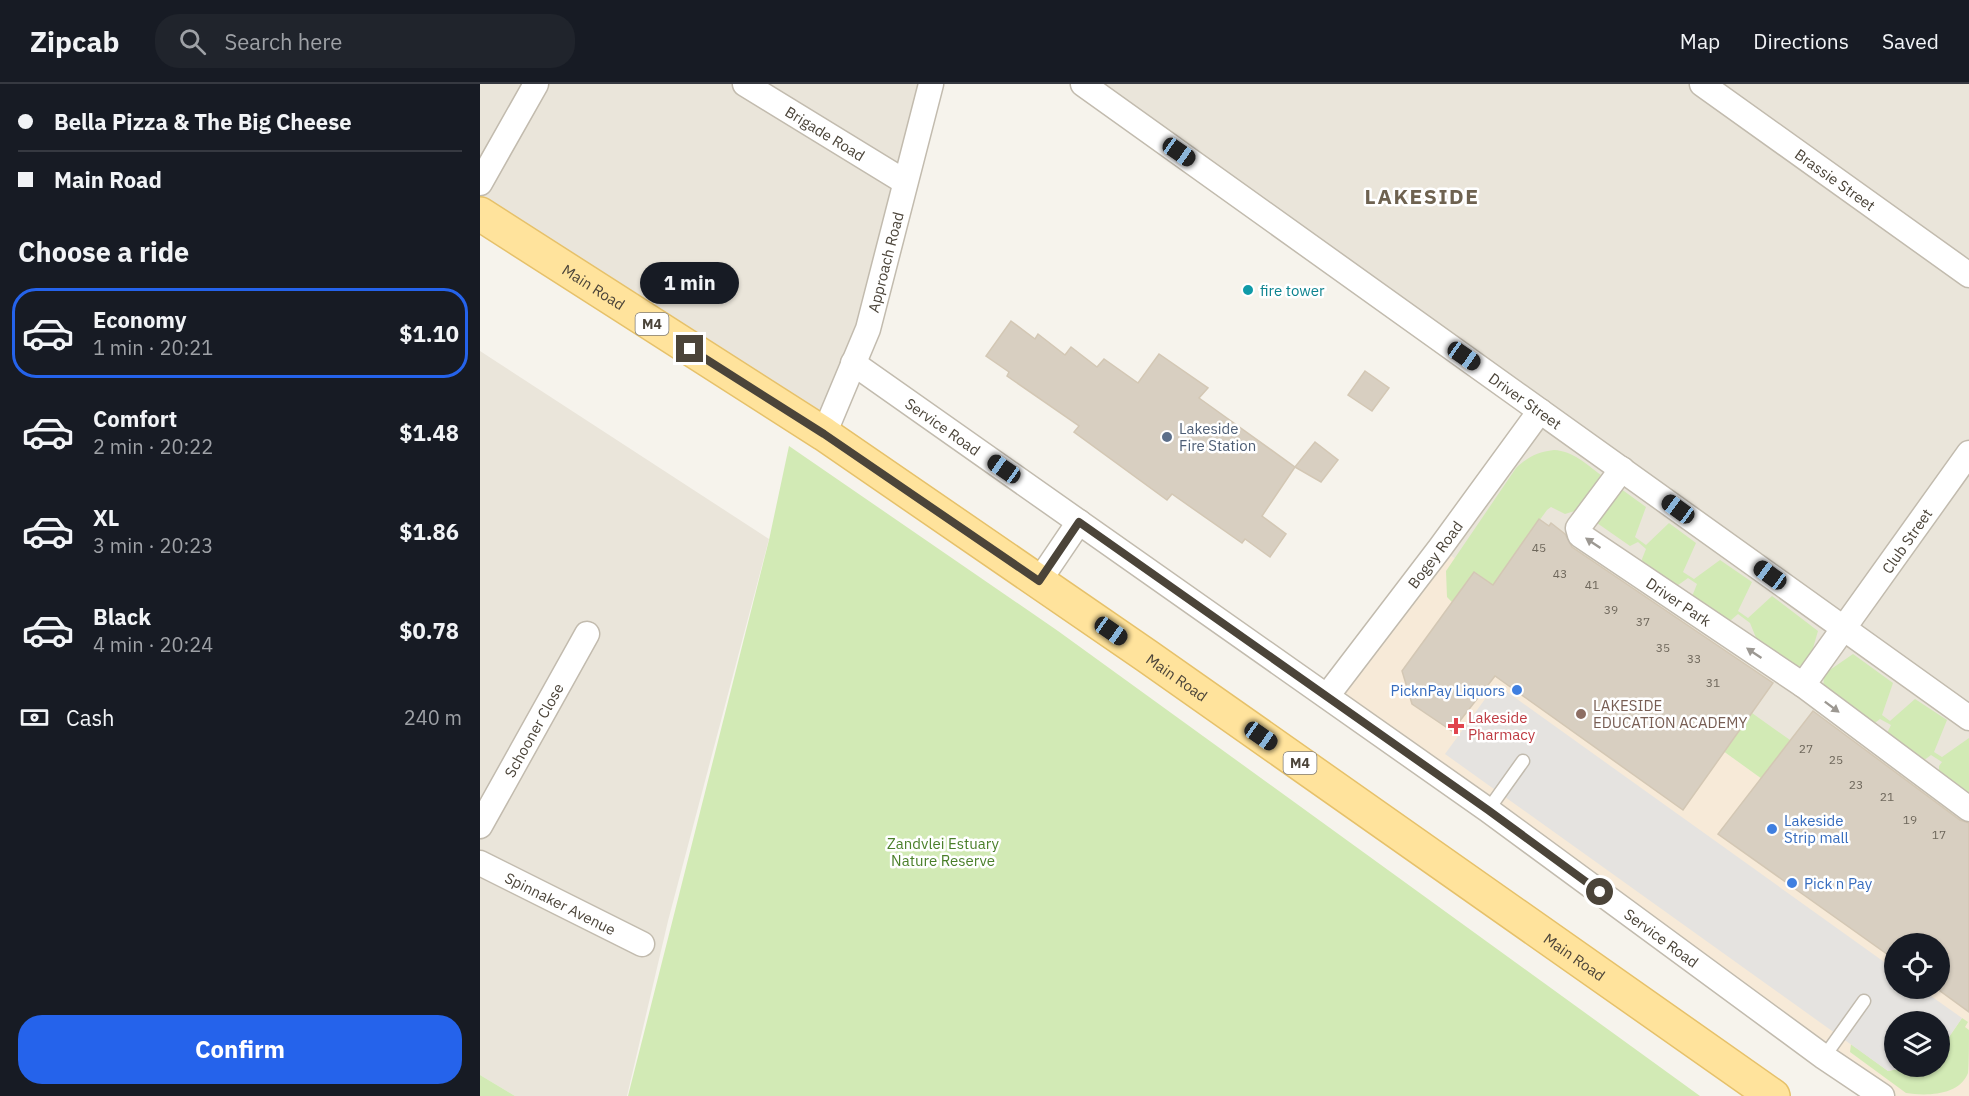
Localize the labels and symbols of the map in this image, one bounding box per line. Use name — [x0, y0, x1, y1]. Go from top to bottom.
street label: Brigade Road — [782, 101, 868, 165]
car — [1159, 134, 1199, 170]
street label: Brassie Street — [1791, 144, 1879, 215]
district label: LAKESIDE — [1365, 182, 1479, 210]
street label: Approach Road — [863, 210, 907, 314]
street label: Main Road — [559, 260, 629, 314]
callout: 1 min — [640, 262, 740, 304]
place label: fire tower — [1260, 281, 1325, 300]
marker: fire tower — [1241, 283, 1255, 297]
road number: M4 — [636, 313, 668, 335]
route end — [676, 335, 703, 362]
car — [1444, 338, 1484, 374]
street label: Driver Street — [1485, 368, 1566, 433]
street label: Service Road — [902, 393, 984, 459]
place label: Lakeside Fire Station — [1179, 419, 1256, 455]
marker: Lakeside Fire Station — [1160, 430, 1174, 444]
car — [984, 451, 1024, 487]
car — [1658, 491, 1698, 527]
street label: Club Street — [1878, 505, 1936, 577]
street label: Bogey Road — [1403, 517, 1466, 592]
one-way arrow — [1584, 538, 1601, 549]
house number: 45 — [1532, 540, 1546, 555]
car — [1750, 557, 1790, 593]
house number: 43 — [1553, 566, 1567, 581]
street label: Driver Park — [1643, 573, 1715, 630]
house number: 41 — [1585, 577, 1599, 592]
house number: 39 — [1604, 602, 1618, 617]
car — [1091, 613, 1131, 649]
house number: 37 — [1636, 614, 1650, 629]
house number: 35 — [1656, 640, 1670, 655]
one-way arrow — [1746, 647, 1763, 658]
street label: Main Road — [1143, 649, 1211, 705]
house number: 33 — [1687, 651, 1701, 666]
house number: 31 — [1706, 675, 1720, 690]
street label: Schooner Close — [500, 679, 567, 780]
place label: PicknPay Liquors — [1391, 681, 1505, 700]
marker: PicknPay Liquors — [1510, 683, 1524, 697]
place label: LAKESIDE EDUCATION ACADEMY — [1593, 696, 1747, 732]
one-way arrow — [1824, 701, 1840, 713]
marker: LAKESIDE EDUCATION ACADEMY — [1574, 707, 1588, 721]
place label: Lakeside Pharmacy — [1468, 708, 1536, 744]
car — [1241, 718, 1281, 754]
marker: Lakeside Pharmacy — [1449, 719, 1463, 733]
house number: 27 — [1799, 741, 1813, 756]
road number: M4 — [1284, 752, 1316, 774]
house number: 25 — [1829, 752, 1843, 767]
house number: 23 — [1849, 777, 1863, 792]
house number: 21 — [1880, 789, 1894, 804]
place label: Lakeside Strip mall — [1784, 811, 1849, 847]
house number: 19 — [1903, 812, 1917, 827]
marker: Lakeside Strip mall — [1765, 822, 1779, 836]
house number: 17 — [1932, 827, 1946, 842]
park label: Zandvlei Estuary Nature Reserve — [887, 834, 999, 870]
street label: Spinnaker Avenue — [502, 868, 619, 939]
place label: Pick n Pay — [1804, 874, 1873, 893]
marker: Pick n Pay — [1785, 876, 1799, 890]
route start — [1586, 878, 1613, 905]
street label: Service Road — [1621, 904, 1702, 971]
street label: Main Road — [1540, 929, 1609, 985]

